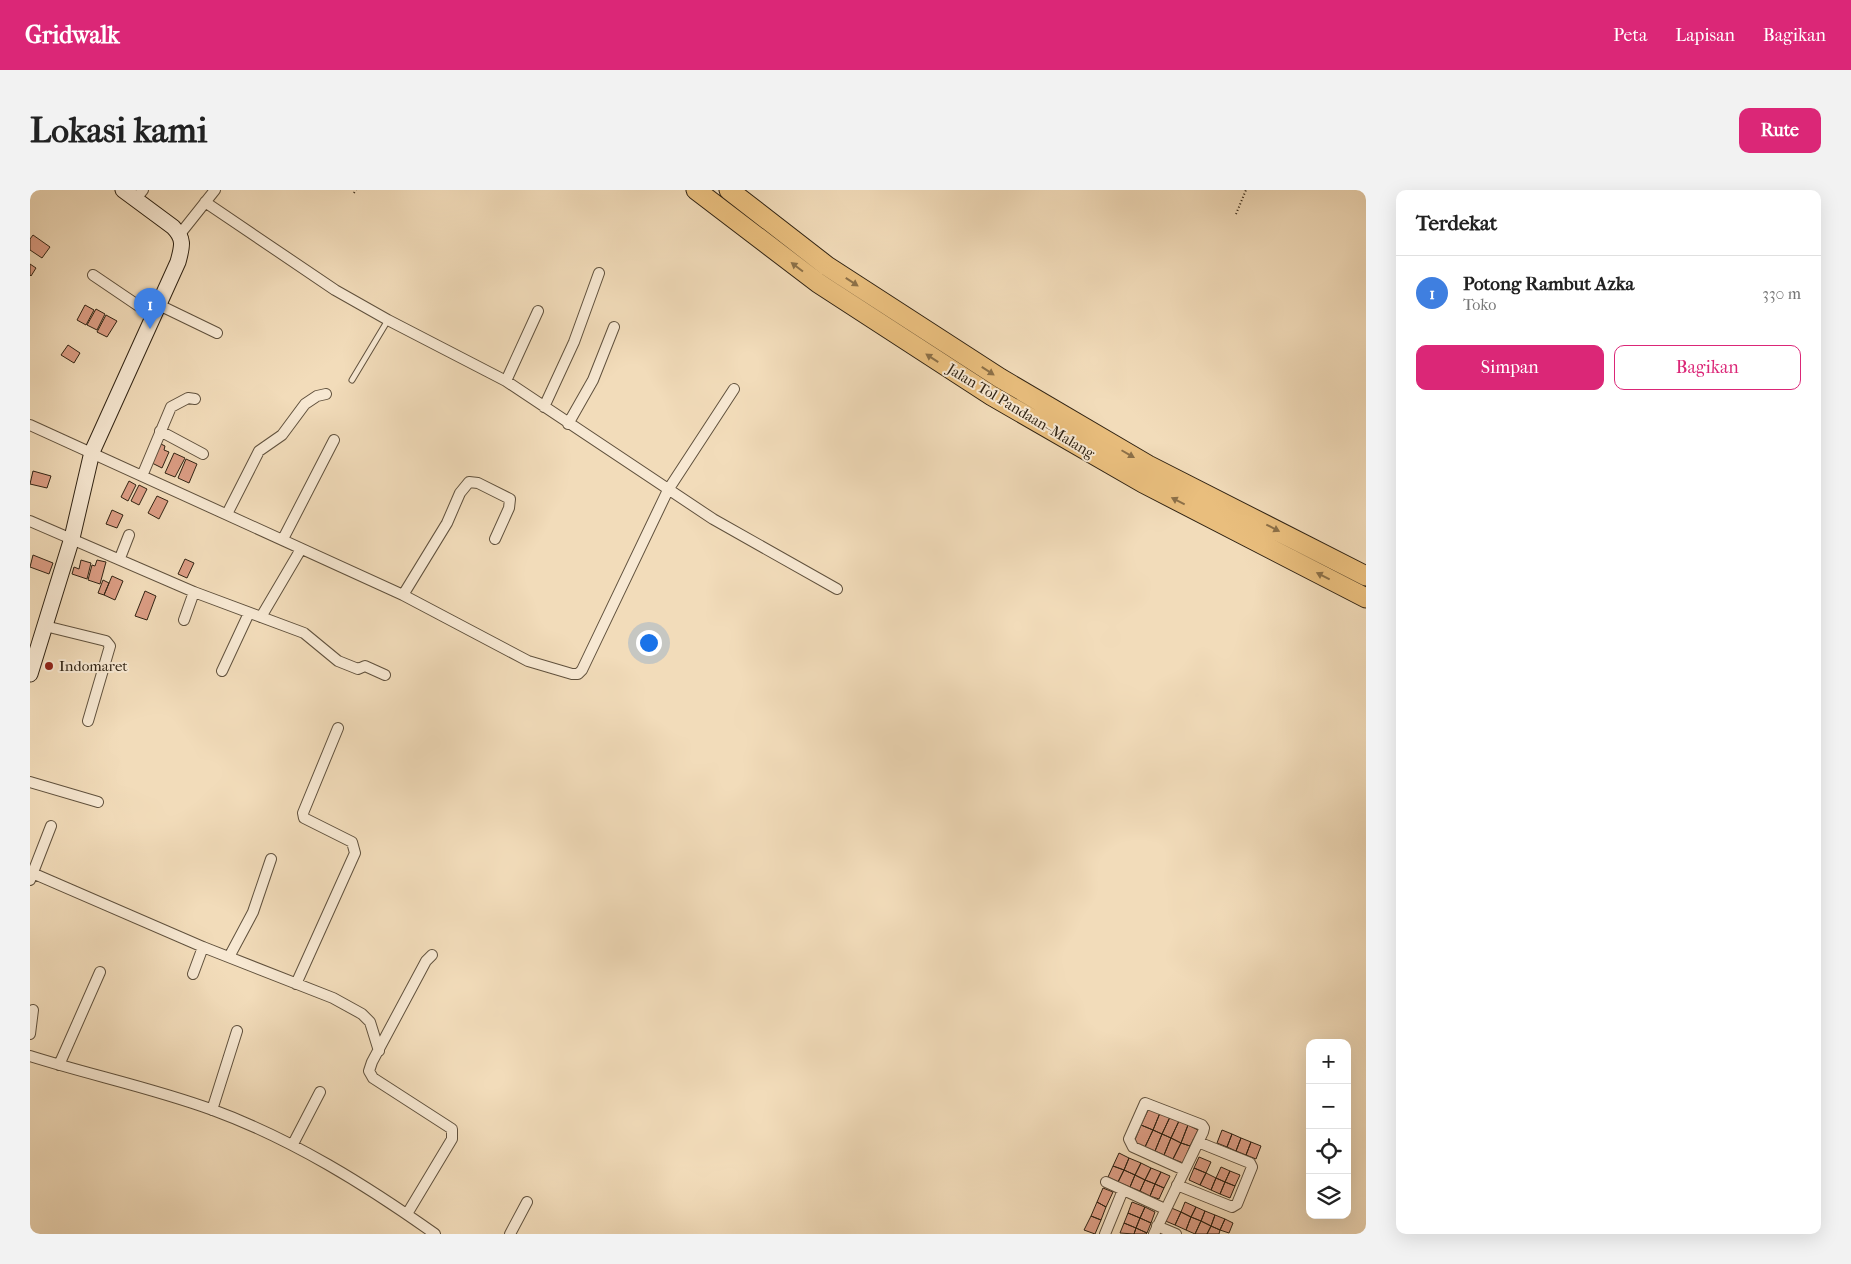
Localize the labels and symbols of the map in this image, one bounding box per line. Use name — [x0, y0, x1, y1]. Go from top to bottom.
one-way arrow — [790, 262, 804, 272]
one-way arrow — [846, 278, 859, 287]
pin: 1 — [134, 288, 166, 329]
one-way arrow — [926, 353, 939, 362]
street label: Jalan Tol Pandaan–Malang — [943, 359, 1099, 463]
one-way arrow — [982, 366, 995, 376]
one-way arrow — [1122, 449, 1135, 458]
one-way arrow — [1171, 497, 1186, 505]
one-way arrow — [1266, 524, 1280, 532]
one-way arrow — [1315, 572, 1330, 580]
your location — [636, 630, 662, 656]
place label: Indomaret — [59, 657, 128, 675]
marker: Indomaret — [43, 660, 55, 672]

